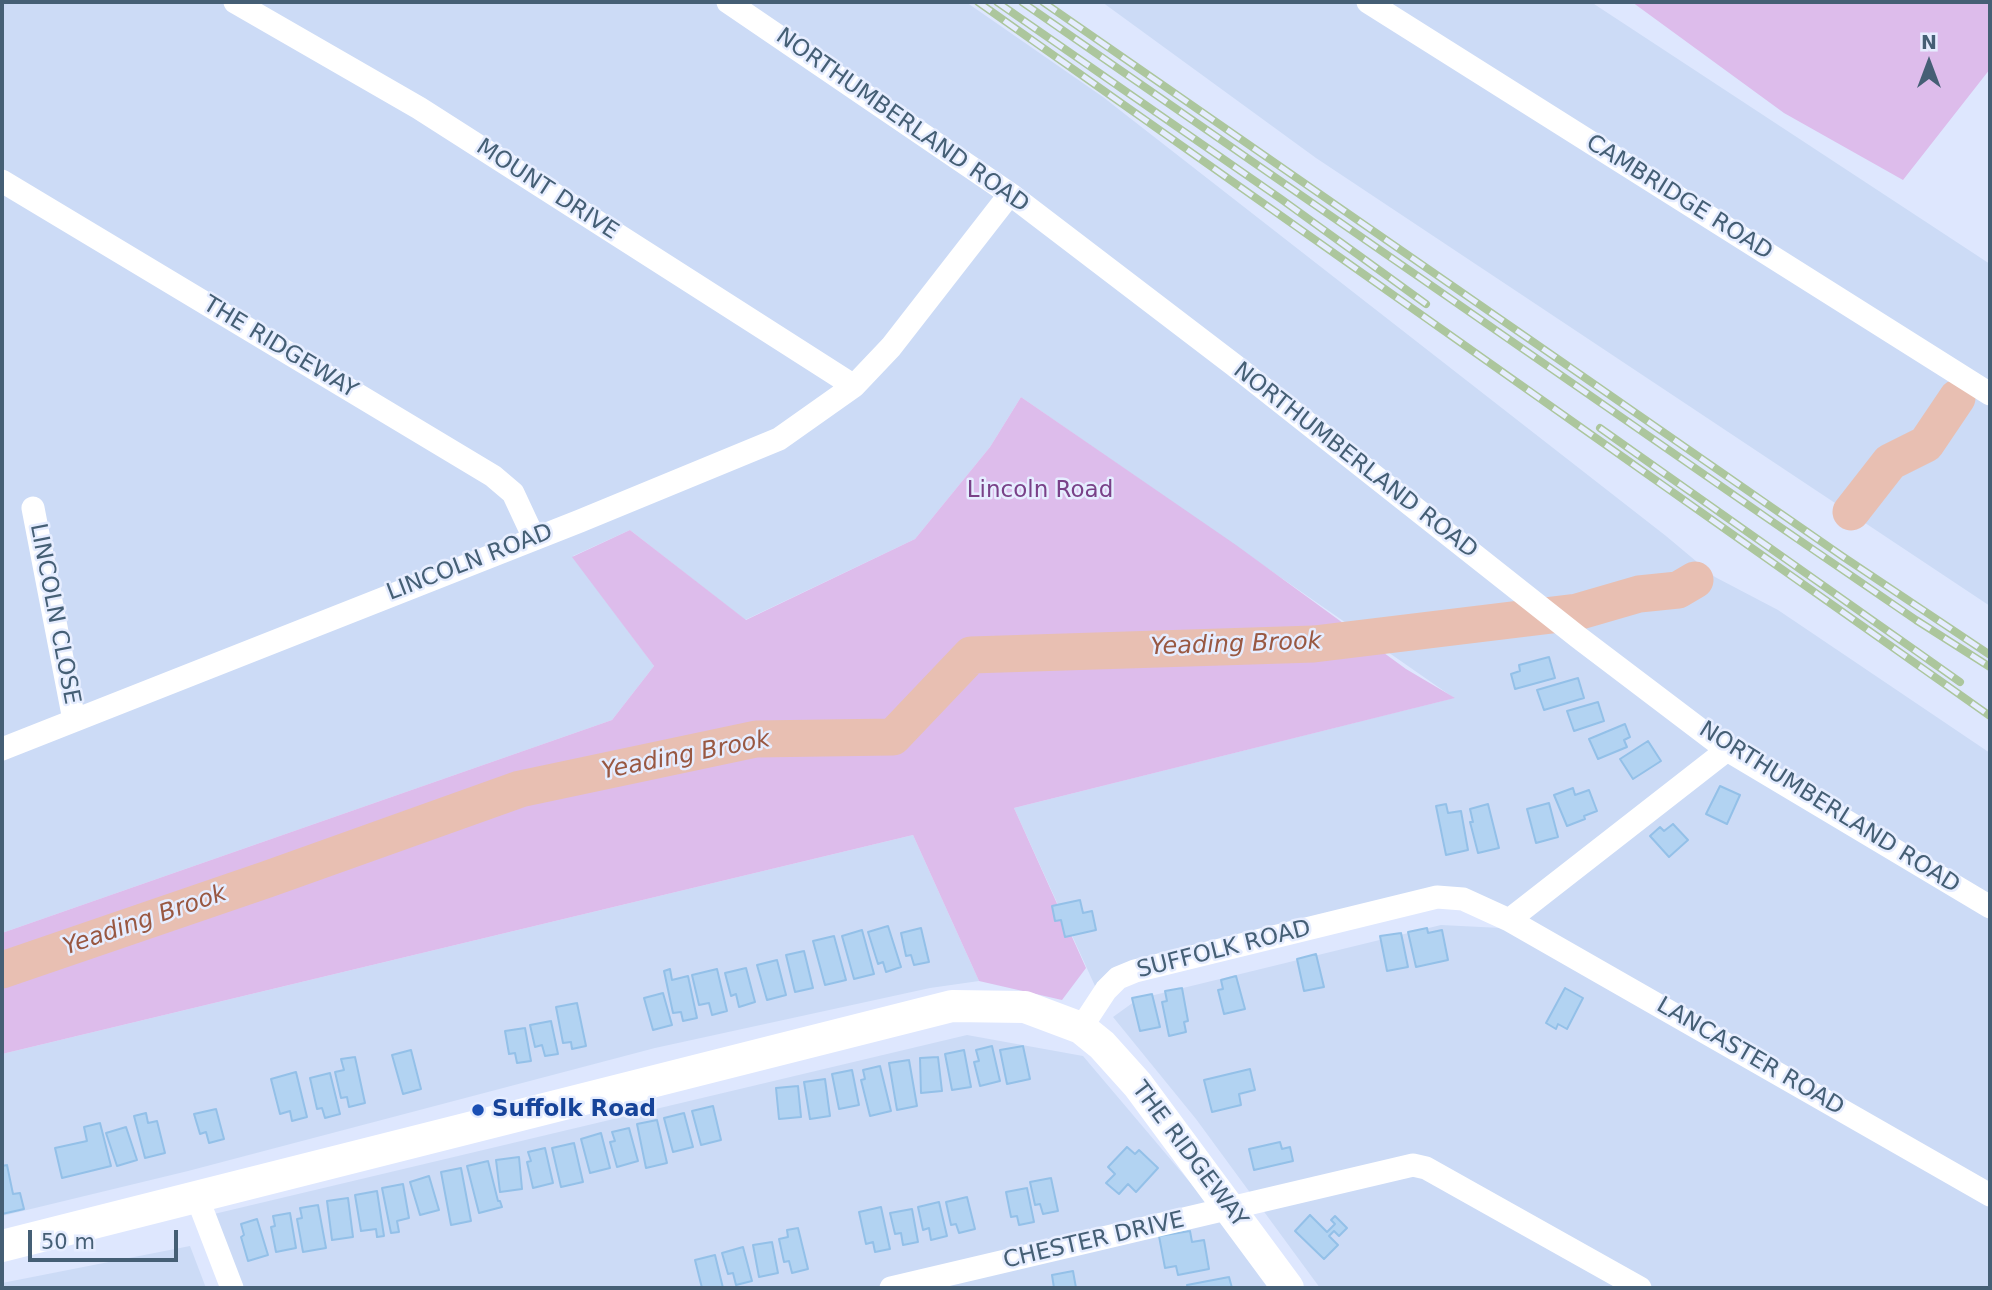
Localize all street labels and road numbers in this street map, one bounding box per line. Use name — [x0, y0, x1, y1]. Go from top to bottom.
street label: NORTHUMBERLAND ROAD — [770, 23, 1034, 219]
street label: CAMBRIDGE ROAD — [1581, 129, 1777, 267]
street label: MOUNT DRIVE — [471, 134, 623, 246]
street label: THE RIDGEWAY — [198, 291, 362, 405]
street label: NORTHUMBERLAND ROAD — [1227, 357, 1483, 565]
street label: LINCOLN ROAD — [383, 519, 557, 607]
street label: LINCOLN CLOSE — [23, 521, 85, 707]
street label: NORTHUMBERLAND ROAD — [1693, 716, 1965, 900]
street label: SUFFOLK ROAD — [1134, 915, 1314, 985]
street label: LANCASTER ROAD — [1651, 992, 1849, 1122]
street label: THE RIDGEWAY — [1125, 1077, 1253, 1233]
street label: CHESTER DRIVE — [1001, 1207, 1187, 1275]

